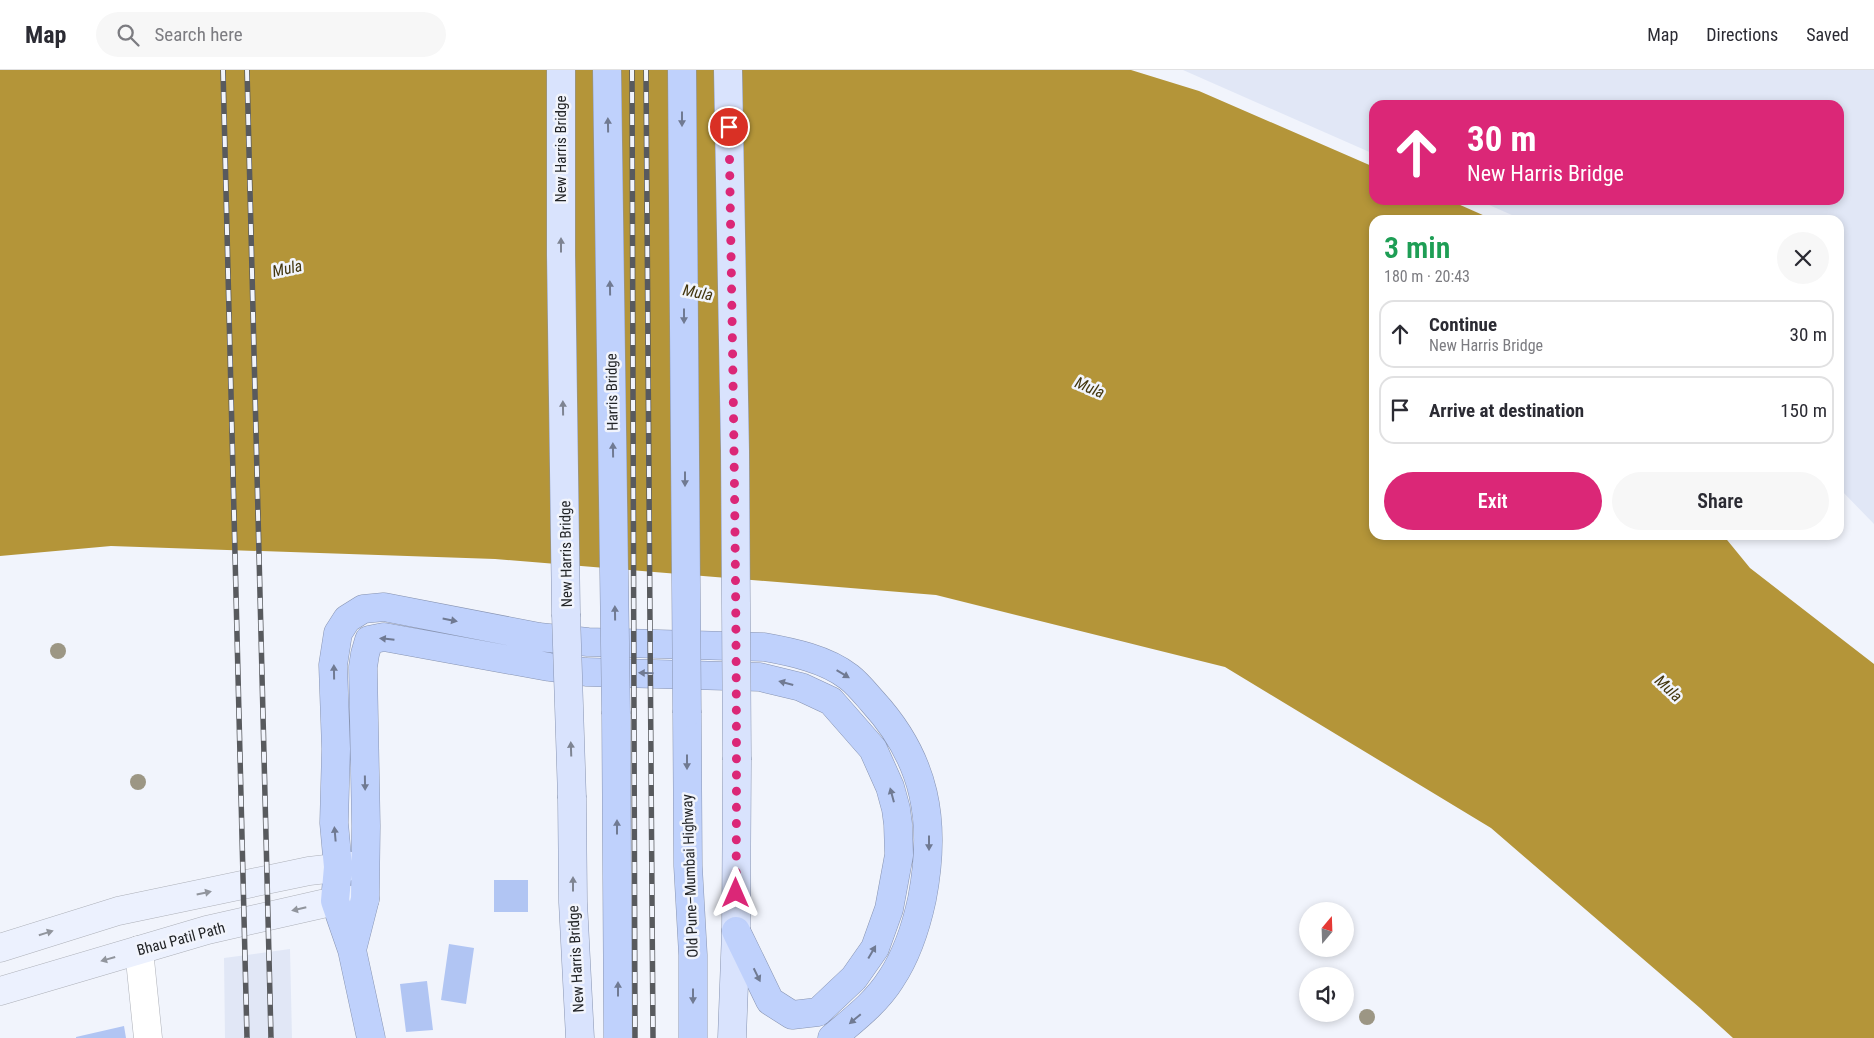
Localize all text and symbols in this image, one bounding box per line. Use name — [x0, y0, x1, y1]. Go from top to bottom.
search box — [96, 12, 446, 57]
text: Map — [25, 21, 66, 49]
icon: search — [114, 21, 142, 49]
text: Search here — [154, 23, 243, 46]
text: Map — [1647, 24, 1678, 45]
text: Directions — [1706, 24, 1778, 45]
text: Saved — [1806, 24, 1849, 45]
street label: New Harris Bridge — [552, 96, 570, 202]
pin — [708, 106, 750, 148]
one-way arrow — [678, 111, 686, 127]
icon: arrive — [715, 113, 743, 141]
one-way arrow — [604, 117, 612, 133]
text: 30 m — [1467, 119, 1536, 160]
icon: ahead — [1384, 120, 1449, 185]
text: New Harris Bridge — [1467, 161, 1624, 186]
text: 3 min — [1384, 230, 1450, 265]
button: close — [1777, 232, 1829, 284]
one-way arrow — [557, 237, 565, 253]
water label: Mula — [270, 256, 304, 281]
text: 180 m · 20:43 — [1384, 267, 1470, 286]
one-way arrow — [606, 279, 614, 295]
water label: Mula — [681, 280, 715, 305]
one-way arrow — [680, 308, 688, 324]
text: Continue — [1429, 313, 1497, 336]
icon: ahead — [1386, 320, 1414, 348]
text: 30 m — [1790, 323, 1827, 346]
text: New Harris Bridge — [1429, 336, 1543, 355]
street label: Harris Bridge — [602, 353, 622, 431]
water label: Mula — [1072, 373, 1107, 402]
icon: arrive — [1386, 396, 1414, 424]
text: Arrive at destination — [1429, 399, 1584, 422]
text: 150 m — [1780, 399, 1827, 422]
one-way arrow — [559, 400, 567, 416]
one-way arrow — [609, 442, 617, 458]
one-way arrow — [681, 471, 689, 487]
button: Exit — [1384, 472, 1602, 530]
button: Share — [1612, 472, 1829, 530]
street label: New Harris Bridge — [556, 500, 576, 608]
one-way arrow — [611, 604, 619, 620]
one-way arrow — [442, 616, 458, 624]
one-way arrow — [379, 634, 395, 642]
one-way arrow — [329, 664, 337, 680]
one-way arrow — [638, 669, 654, 677]
one-way arrow — [836, 669, 849, 678]
water label: Mula — [1651, 671, 1686, 706]
one-way arrow — [779, 678, 794, 686]
one-way arrow — [567, 741, 575, 757]
one-way arrow — [683, 754, 691, 770]
one-way arrow — [361, 776, 369, 792]
one-way arrow — [888, 787, 896, 802]
street label: Old Pune–Mumbai Highway — [678, 794, 702, 958]
one-way arrow — [613, 819, 621, 835]
one-way arrow — [331, 826, 339, 842]
one-way arrow — [925, 835, 933, 851]
position arrow — [709, 866, 761, 918]
one-way arrow — [569, 876, 577, 892]
one-way arrow — [196, 889, 211, 897]
north arrow — [1299, 902, 1354, 958]
map controls — [1299, 902, 1354, 1022]
one-way arrow — [292, 905, 307, 913]
street label: New Harris Bridge — [564, 905, 588, 1013]
street label: Bhau Patil Path — [135, 919, 227, 959]
one-way arrow — [39, 929, 54, 937]
one-way arrow — [867, 946, 876, 959]
one-way arrow — [101, 955, 116, 963]
button: sound — [1299, 967, 1354, 1022]
one-way arrow — [753, 968, 761, 982]
one-way arrow — [614, 981, 622, 997]
one-way arrow — [689, 989, 697, 1005]
one-way arrow — [849, 1013, 861, 1025]

